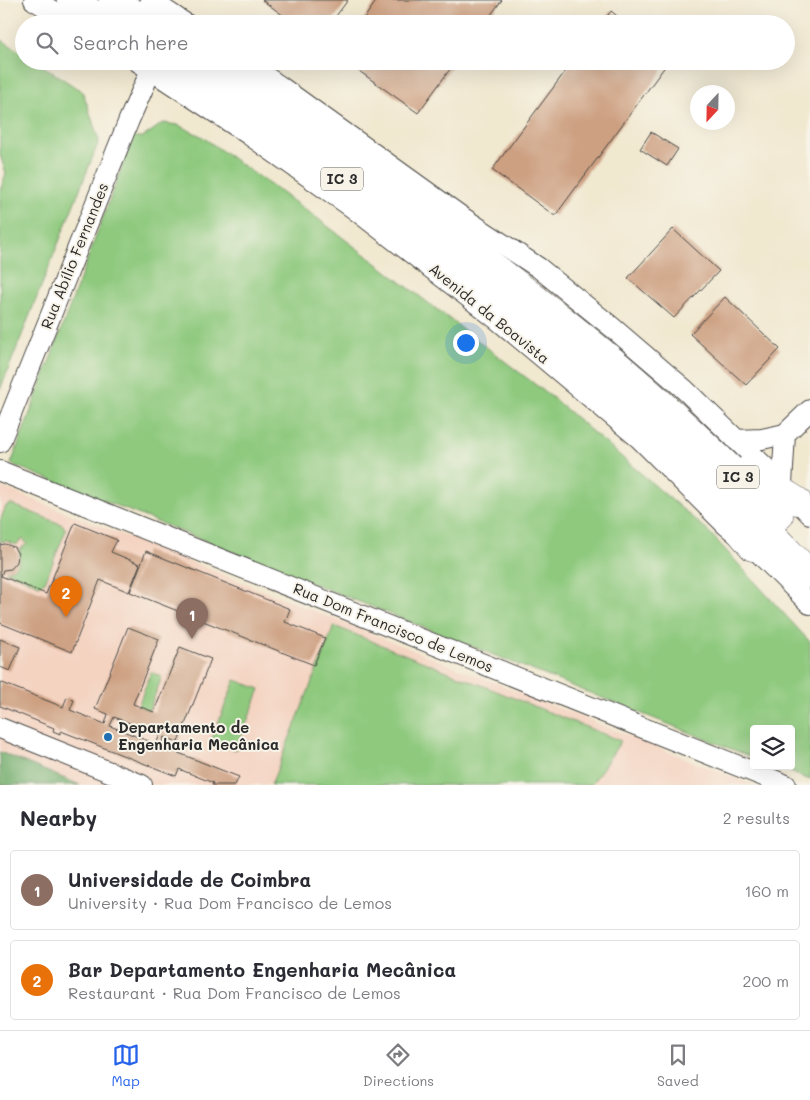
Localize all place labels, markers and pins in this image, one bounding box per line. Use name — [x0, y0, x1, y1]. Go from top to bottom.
pin: 2 — [50, 576, 82, 617]
pin: 1 — [176, 598, 208, 639]
place label: Departamento de Engenharia Mecânica — [118, 717, 279, 754]
marker: Departamento de Engenharia Mecânica — [102, 731, 114, 743]

